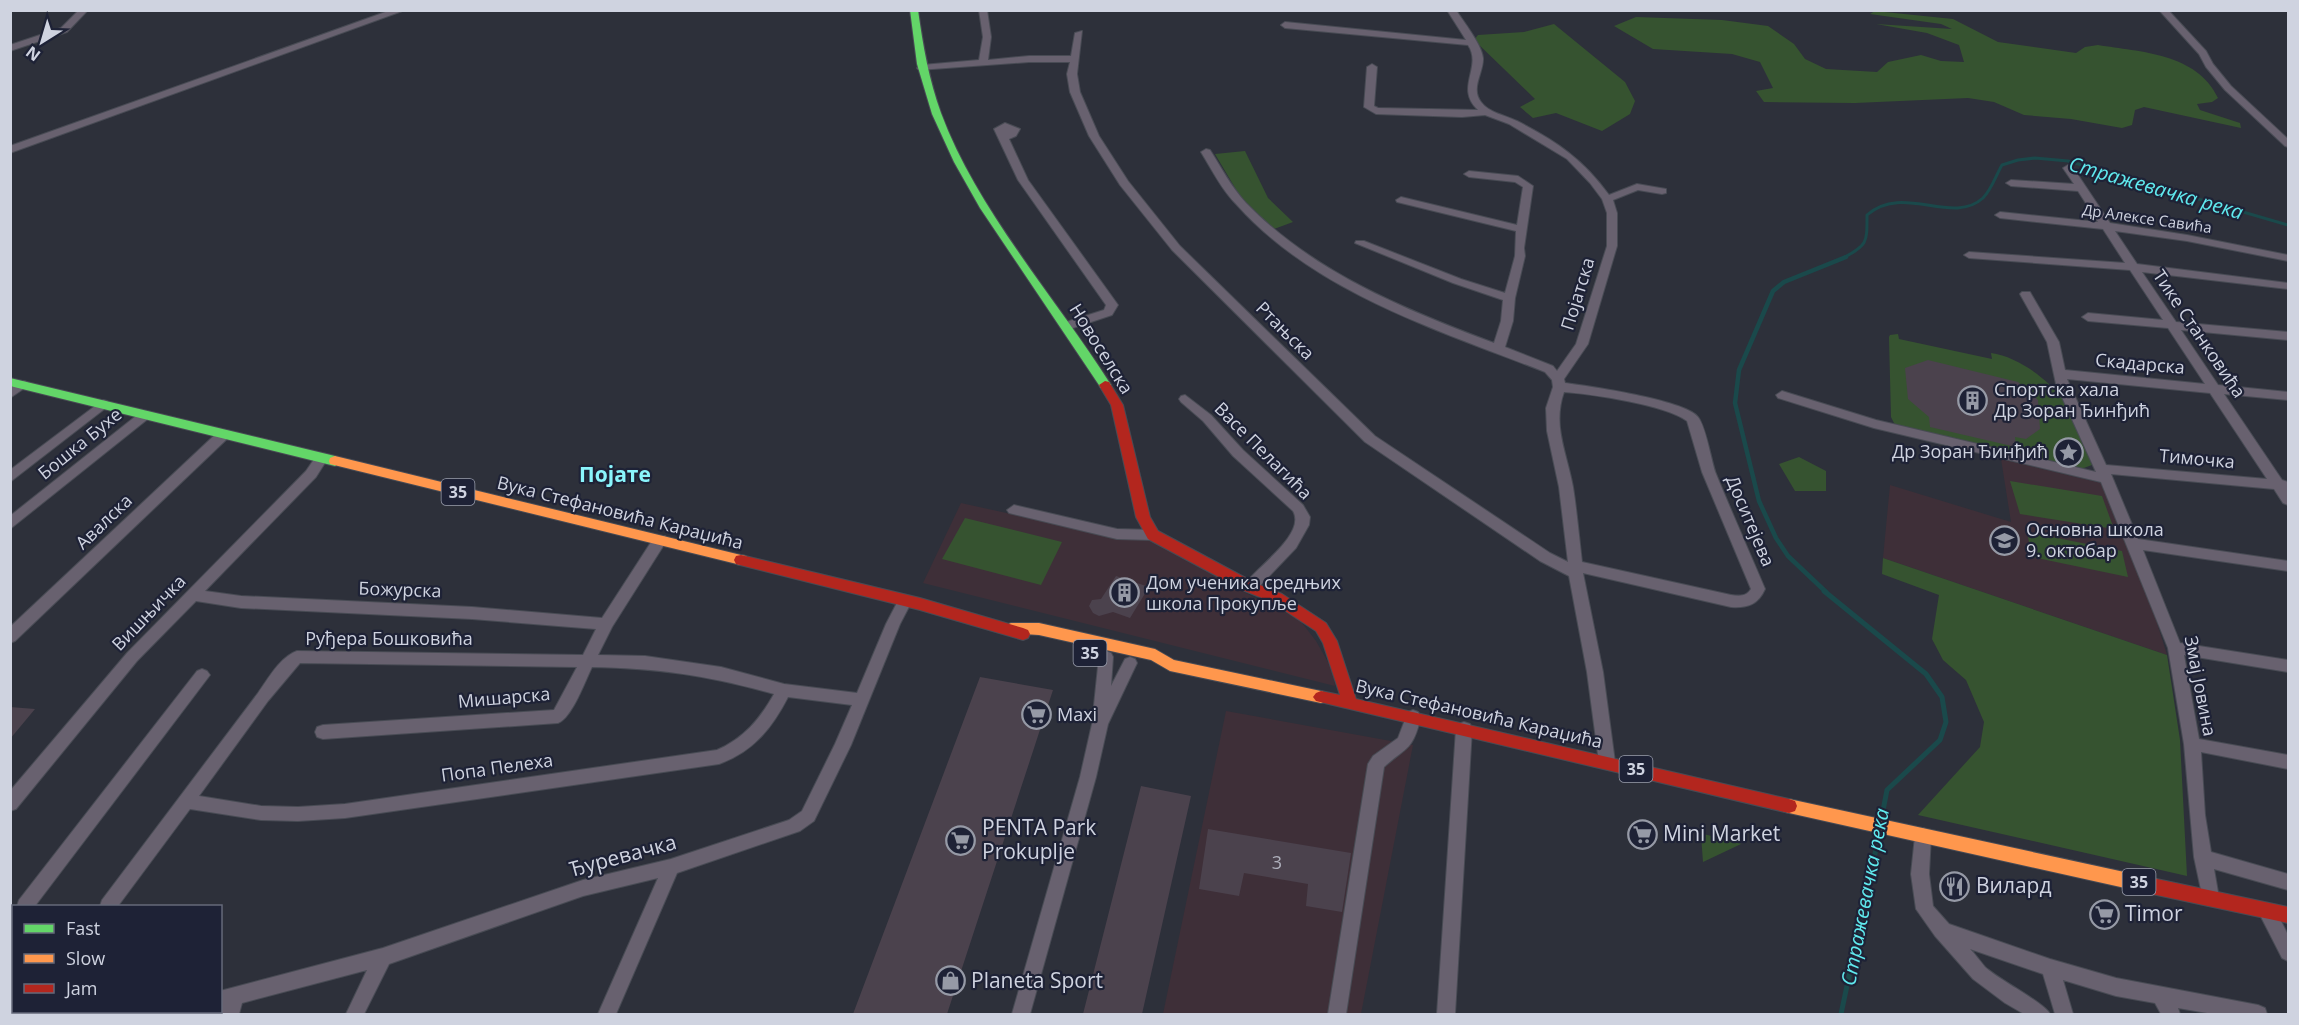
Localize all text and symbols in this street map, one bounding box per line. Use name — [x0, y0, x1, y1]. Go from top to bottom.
north arrow — [12, 12, 72, 72]
text: N — [21, 41, 45, 67]
water label: Стражевачка река — [2066, 150, 2247, 225]
street label: Др Алексе Савића — [2081, 199, 2213, 237]
street label: Појатска — [1555, 254, 1599, 333]
street label: Тике Станковића — [2148, 265, 2252, 402]
street label: Ртањска — [1251, 296, 1320, 365]
street label: Новоселска — [1065, 299, 1139, 398]
street label: Скадарска — [2094, 347, 2186, 379]
place label: Спортска хала Др Зоран Ђинђић — [1994, 377, 2150, 422]
building icon: Спортска хала Др Зоран Ђинђић — [1957, 384, 1989, 416]
street label: Васе Пелагића — [1210, 396, 1318, 504]
street label: Бошка Бухе — [32, 402, 126, 484]
place icon: Др Зоран Ђинђић — [2053, 436, 2085, 468]
place label: Др Зоран Ђинђић — [1892, 439, 2048, 463]
street label: Тимочка — [2158, 443, 2236, 473]
district label: Појате — [579, 460, 651, 488]
street label: Вука Стефановића Караџића — [495, 470, 746, 554]
street label: Доситејева — [1721, 471, 1781, 570]
road number: 35 — [442, 479, 474, 505]
street label: Авалска — [70, 488, 137, 554]
place label: Основна школа 9. октобар — [2026, 517, 2164, 562]
school or university icon: Основна школа 9. октобар — [1989, 524, 2021, 556]
street label: Вишњичка — [106, 569, 191, 655]
place label: Дом ученика средњих школа Прокупље — [1146, 570, 1341, 615]
street label: Божурска — [358, 576, 442, 602]
building icon: Дом ученика средњих школа Прокупље — [1109, 577, 1141, 609]
street label: Руђера Бошковића — [305, 626, 473, 650]
street label: Змај Јовина — [2179, 634, 2222, 738]
road number: 35 — [1074, 640, 1106, 666]
street label: Вука Стефановића Караџића — [1353, 673, 1605, 753]
street label: Мишарска — [457, 681, 551, 713]
supermarket icon: Maxi — [1020, 699, 1052, 731]
place label: Maxi — [1057, 702, 1097, 726]
street label: Попа Пелеха — [439, 747, 554, 787]
road number: 35 — [1620, 756, 1652, 782]
water label: Стражевачка река — [1834, 806, 1895, 988]
place label: PENTA Park Prokuplje — [982, 813, 1096, 865]
supermarket icon: Mini Market — [1626, 818, 1658, 850]
place label: Mini Market — [1663, 819, 1780, 847]
supermarket icon: PENTA Park Prokuplje — [945, 824, 977, 856]
street label: Ђуревачка — [566, 827, 679, 883]
house number: 3 — [1272, 850, 1282, 874]
road number: 35 — [2122, 869, 2156, 895]
restaurant icon: Вилард — [1939, 870, 1971, 902]
place label: Вилард — [1976, 871, 2052, 899]
supermarket icon: Timor — [2088, 898, 2120, 930]
place label: Timor — [2125, 899, 2183, 927]
legend — [12, 905, 222, 1013]
text: Fast — [66, 916, 100, 940]
text: Slow — [66, 946, 105, 970]
shop icon: Planeta Sport — [934, 965, 966, 997]
place label: Planeta Sport — [971, 966, 1103, 994]
text: Jam — [64, 976, 98, 1000]

